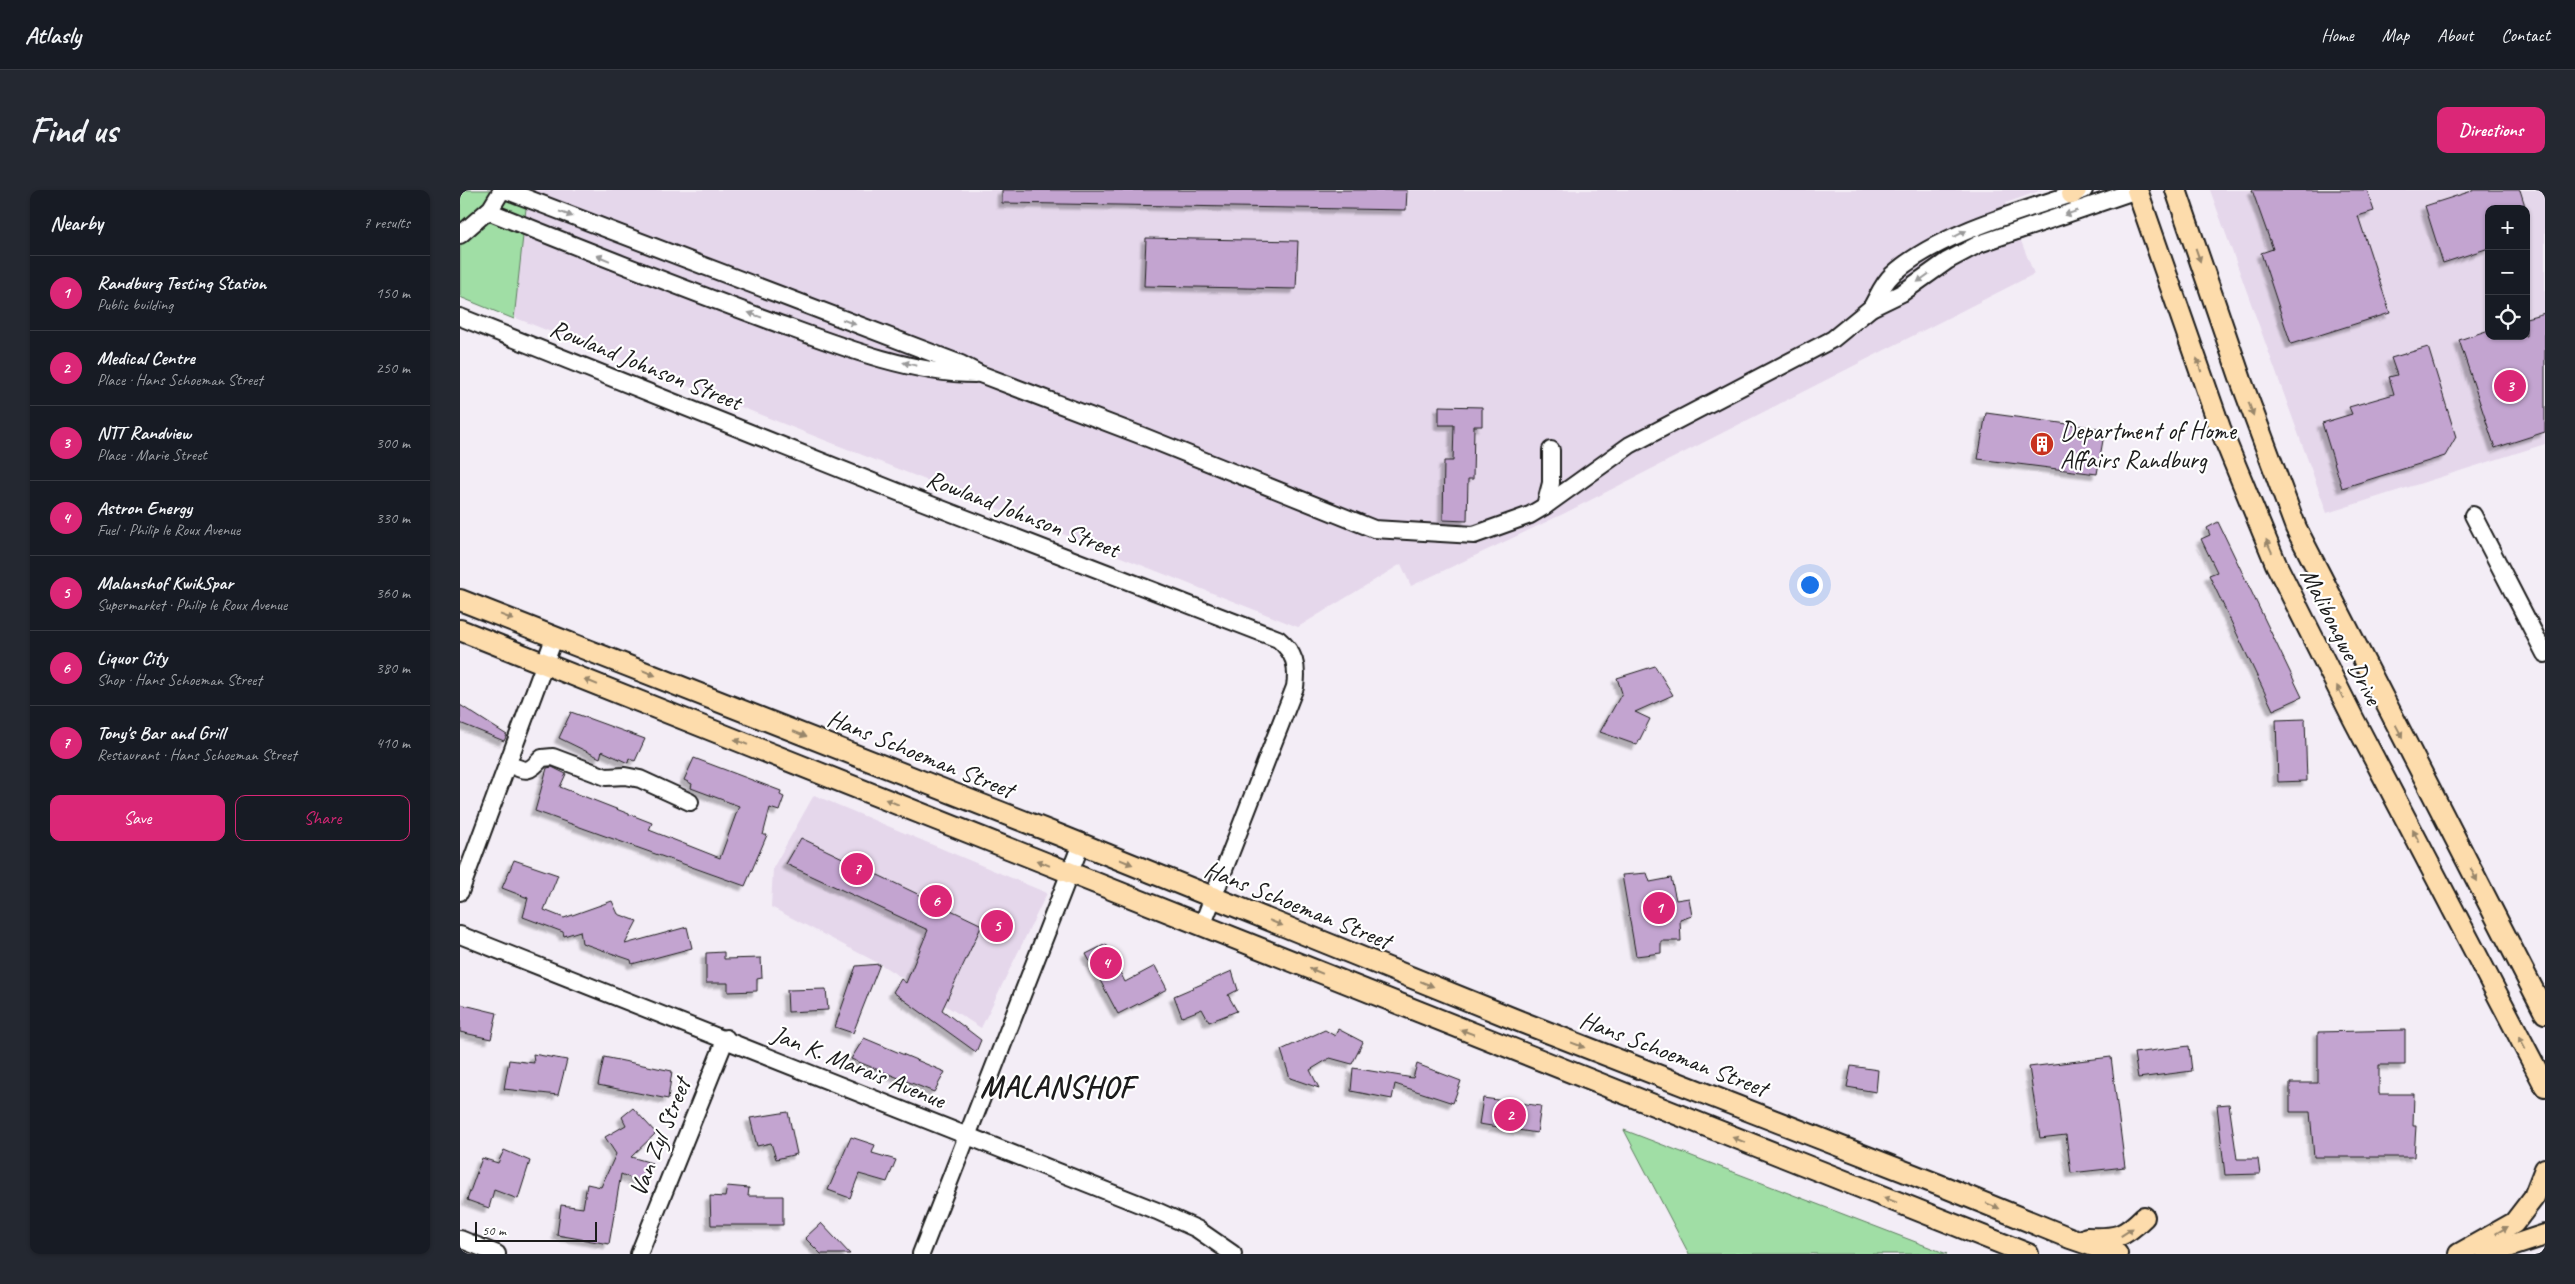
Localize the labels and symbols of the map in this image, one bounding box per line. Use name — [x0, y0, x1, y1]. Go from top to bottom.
one-way arrow — [2063, 209, 2078, 217]
one-way arrow — [559, 211, 574, 218]
one-way arrow — [1953, 230, 1968, 238]
one-way arrow — [2195, 248, 2203, 263]
one-way arrow — [596, 253, 610, 261]
one-way arrow — [1916, 273, 1930, 283]
one-way arrow — [747, 311, 762, 319]
street label: Rowland Johnson Street — [545, 312, 749, 419]
one-way arrow — [842, 318, 857, 326]
one-way arrow — [2195, 357, 2203, 372]
one-way arrow — [902, 360, 917, 368]
pin: 3 — [2494, 367, 2526, 405]
one-way arrow — [2247, 402, 2255, 417]
place label: Department of Home Affairs Randburg — [2060, 415, 2238, 476]
building icon: Department of Home Affairs Randburg — [2029, 431, 2055, 457]
street label: Rowland Johnson Street — [922, 462, 1126, 566]
one-way arrow — [2264, 539, 2272, 553]
street label: Malibongwe Drive — [2293, 563, 2390, 712]
your location — [1797, 572, 1823, 598]
one-way arrow — [499, 614, 514, 622]
one-way arrow — [642, 670, 656, 678]
one-way arrow — [583, 678, 598, 685]
one-way arrow — [2336, 685, 2344, 699]
street label: Hans Schoeman Street — [823, 702, 1022, 807]
one-way arrow — [2395, 724, 2403, 738]
one-way arrow — [793, 730, 807, 738]
one-way arrow — [734, 738, 749, 746]
one-way arrow — [885, 798, 900, 806]
one-way arrow — [2412, 829, 2420, 843]
pin: 7 — [841, 850, 873, 888]
street label: Hans Schoeman Street — [1200, 853, 1399, 958]
one-way arrow — [1036, 858, 1051, 866]
one-way arrow — [1119, 859, 1133, 867]
one-way arrow — [2470, 868, 2478, 882]
pin: 6 — [920, 882, 952, 920]
pin: 1 — [1643, 889, 1675, 927]
pin: 5 — [981, 907, 1013, 945]
one-way arrow — [1269, 920, 1284, 928]
pin: 4 — [1090, 944, 1122, 982]
one-way arrow — [1309, 967, 1324, 975]
one-way arrow — [1420, 980, 1435, 988]
street label: Hans Schoeman Street — [1575, 1003, 1775, 1106]
street label: Jan K. Marais Avenue — [767, 1017, 952, 1117]
one-way arrow — [1459, 1028, 1474, 1036]
one-way arrow — [2518, 1035, 2526, 1050]
one-way arrow — [1571, 1041, 1585, 1049]
district label: MALANSHOF — [980, 1068, 1139, 1106]
street label: Van Zyl Street — [622, 1070, 699, 1201]
pin: 2 — [1494, 1096, 1526, 1134]
one-way arrow — [1732, 1135, 1746, 1143]
one-way arrow — [1882, 1196, 1897, 1204]
one-way arrow — [1985, 1203, 2000, 1210]
scale bar — [475, 1219, 598, 1242]
one-way arrow — [2495, 1225, 2508, 1234]
one-way arrow — [2120, 1228, 2133, 1237]

